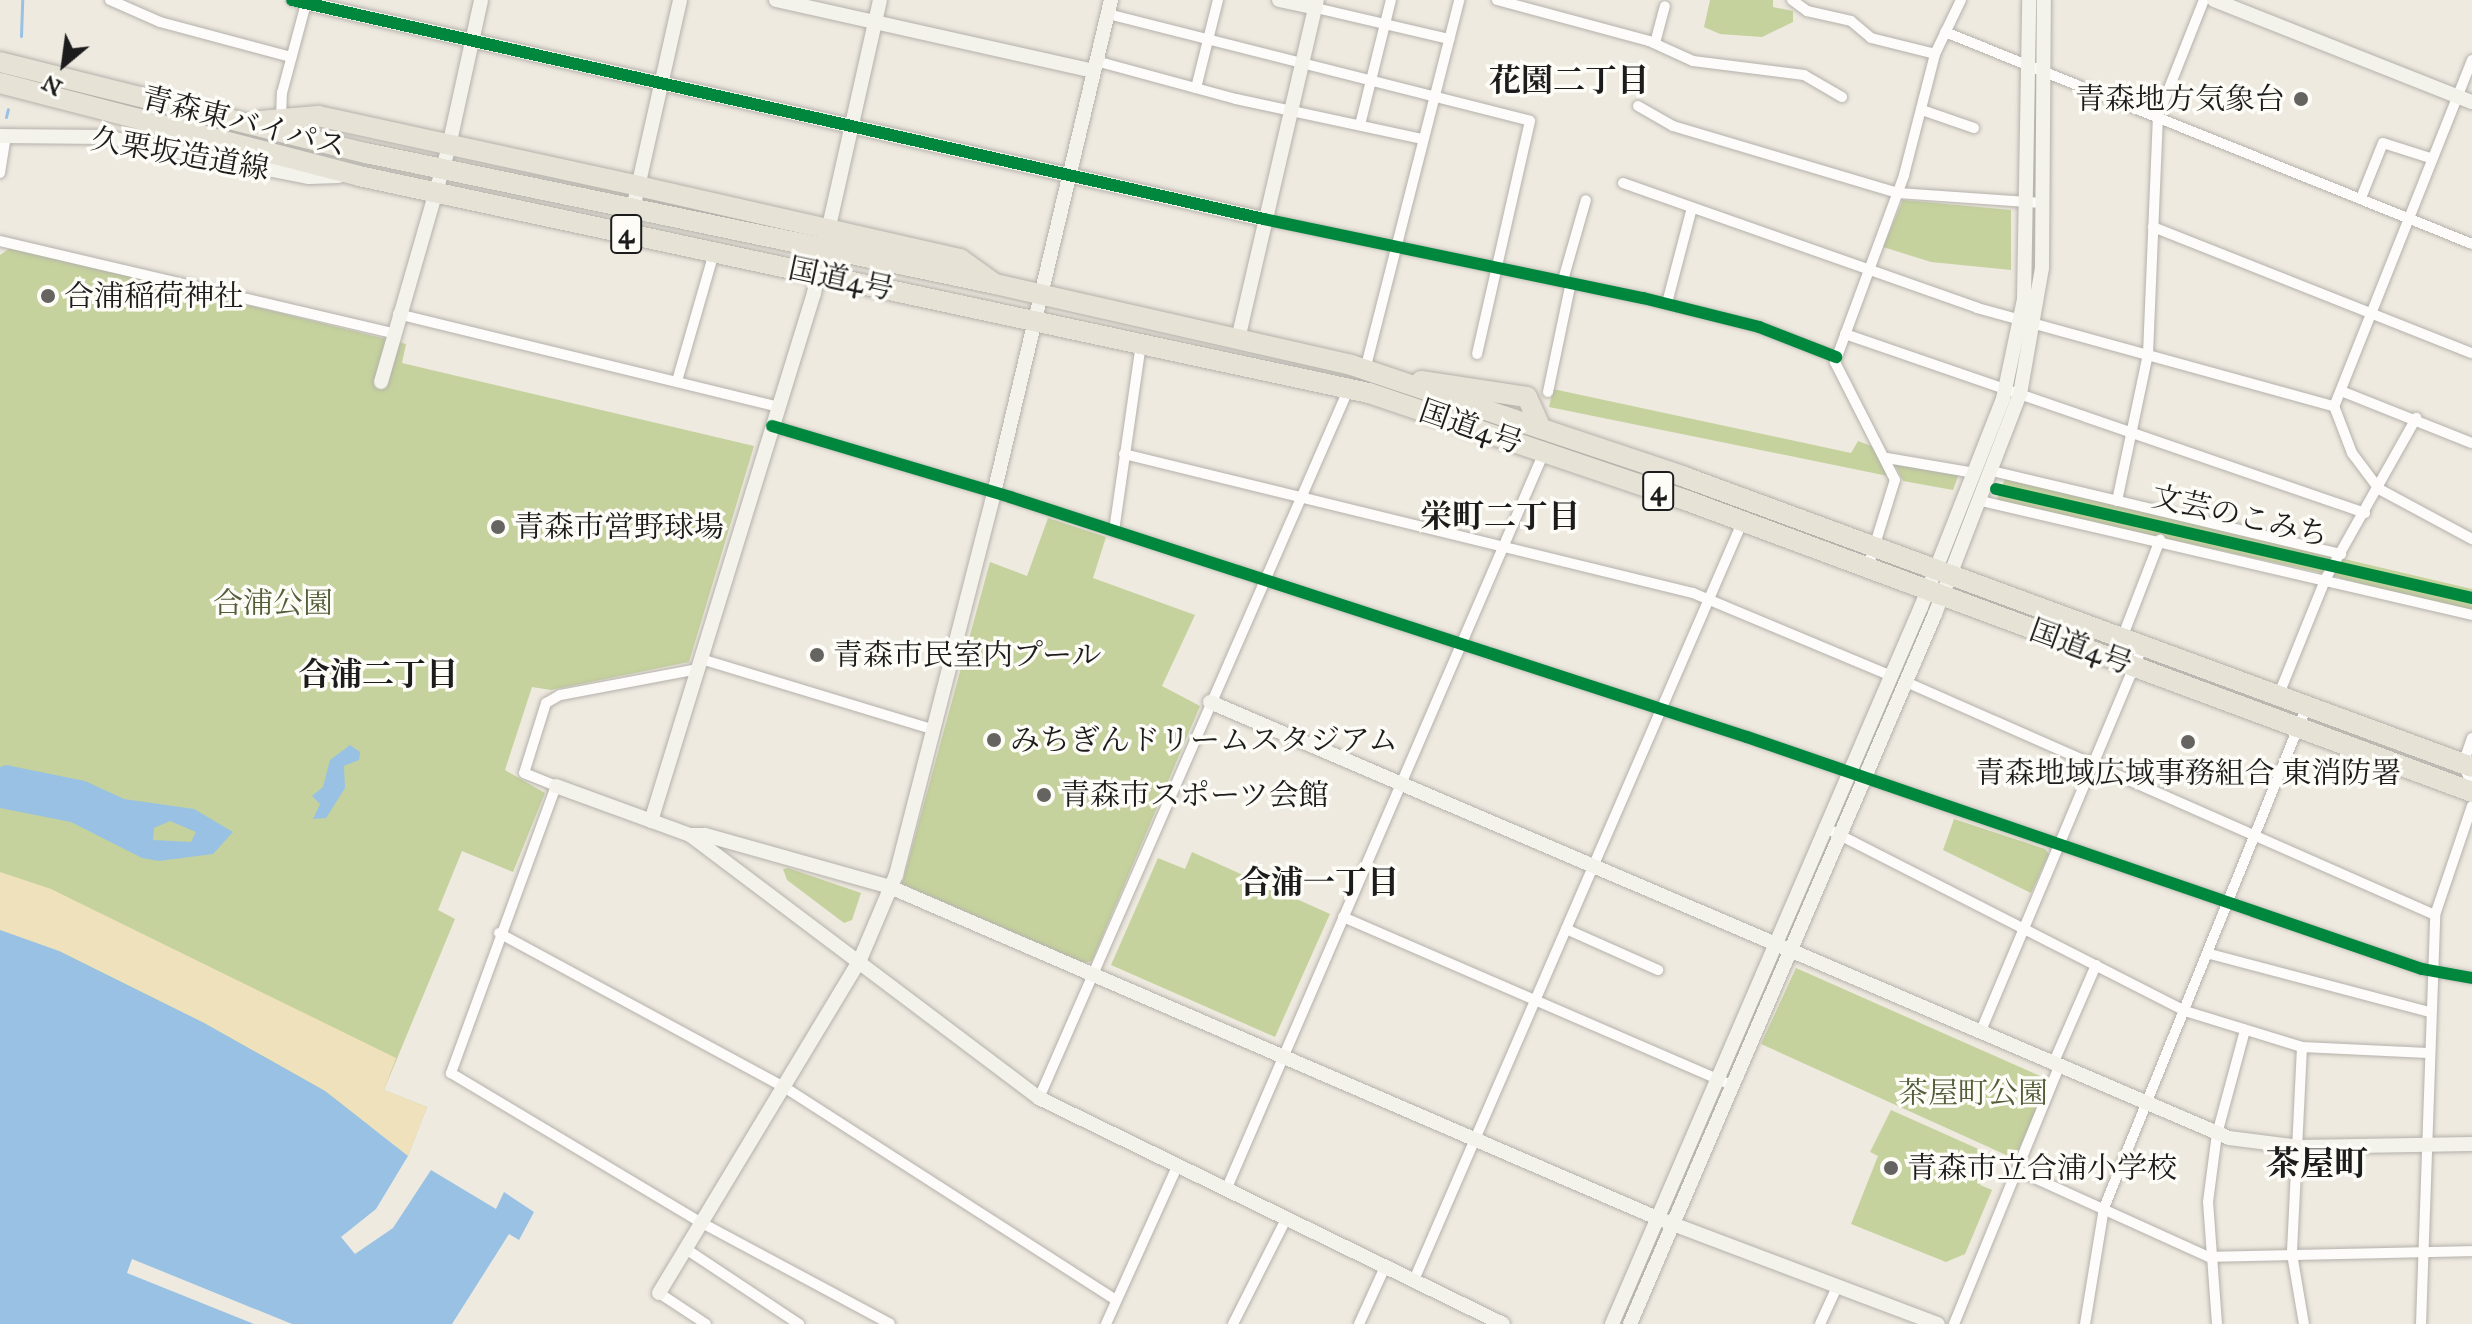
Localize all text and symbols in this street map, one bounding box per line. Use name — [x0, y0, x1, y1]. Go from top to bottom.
north arrow — [24, 24, 104, 104]
district label: 花園二丁目 — [1489, 62, 1649, 100]
text: N — [37, 69, 67, 102]
street label: 青森東バイパス — [138, 79, 350, 165]
place label: 青森地方気象台 — [2075, 81, 2285, 117]
marker: 青森地方気象台 — [2292, 90, 2310, 108]
street label: 久栗坂造道線 — [88, 121, 272, 187]
road number: 4 — [610, 210, 642, 258]
street label: 国道4号 — [785, 250, 897, 308]
place label: 合浦稲荷神社 — [64, 278, 244, 314]
marker: 合浦稲荷神社 — [39, 287, 57, 305]
street label: 国道4号 — [1415, 393, 1527, 461]
road number: 4 — [1642, 467, 1674, 515]
street label: 文芸のこみち — [2148, 478, 2332, 554]
district label: 栄町二丁目 — [1420, 498, 1580, 536]
place label: 青森市営野球場 — [514, 509, 724, 545]
marker: 青森市営野球場 — [489, 518, 507, 536]
park label: 合浦公園 — [213, 585, 333, 621]
street label: 国道4号 — [2025, 612, 2137, 682]
place label: 青森市民室内プール — [833, 637, 1102, 673]
marker: 青森市民室内プール — [808, 646, 826, 664]
district label: 合浦二丁目 — [298, 656, 458, 694]
place label: みちぎんドリームスタジアム — [1010, 722, 1400, 758]
marker: みちぎんドリームスタジアム — [985, 731, 1003, 749]
marker: 青森地域広域事務組合 東消防署 — [2179, 733, 2197, 751]
place label: 青森地域広域事務組合 東消防署 — [1975, 755, 2401, 791]
place label: 青森市スポーツ会館 — [1060, 777, 1330, 813]
marker: 青森市スポーツ会館 — [1035, 786, 1053, 804]
district label: 合浦一丁目 — [1239, 864, 1399, 902]
park label: 茶屋町公園 — [1898, 1075, 2048, 1111]
district label: 茶屋町 — [2266, 1144, 2368, 1184]
place label: 青森市立合浦小学校 — [1907, 1150, 2177, 1186]
marker: 青森市立合浦小学校 — [1882, 1159, 1900, 1177]

